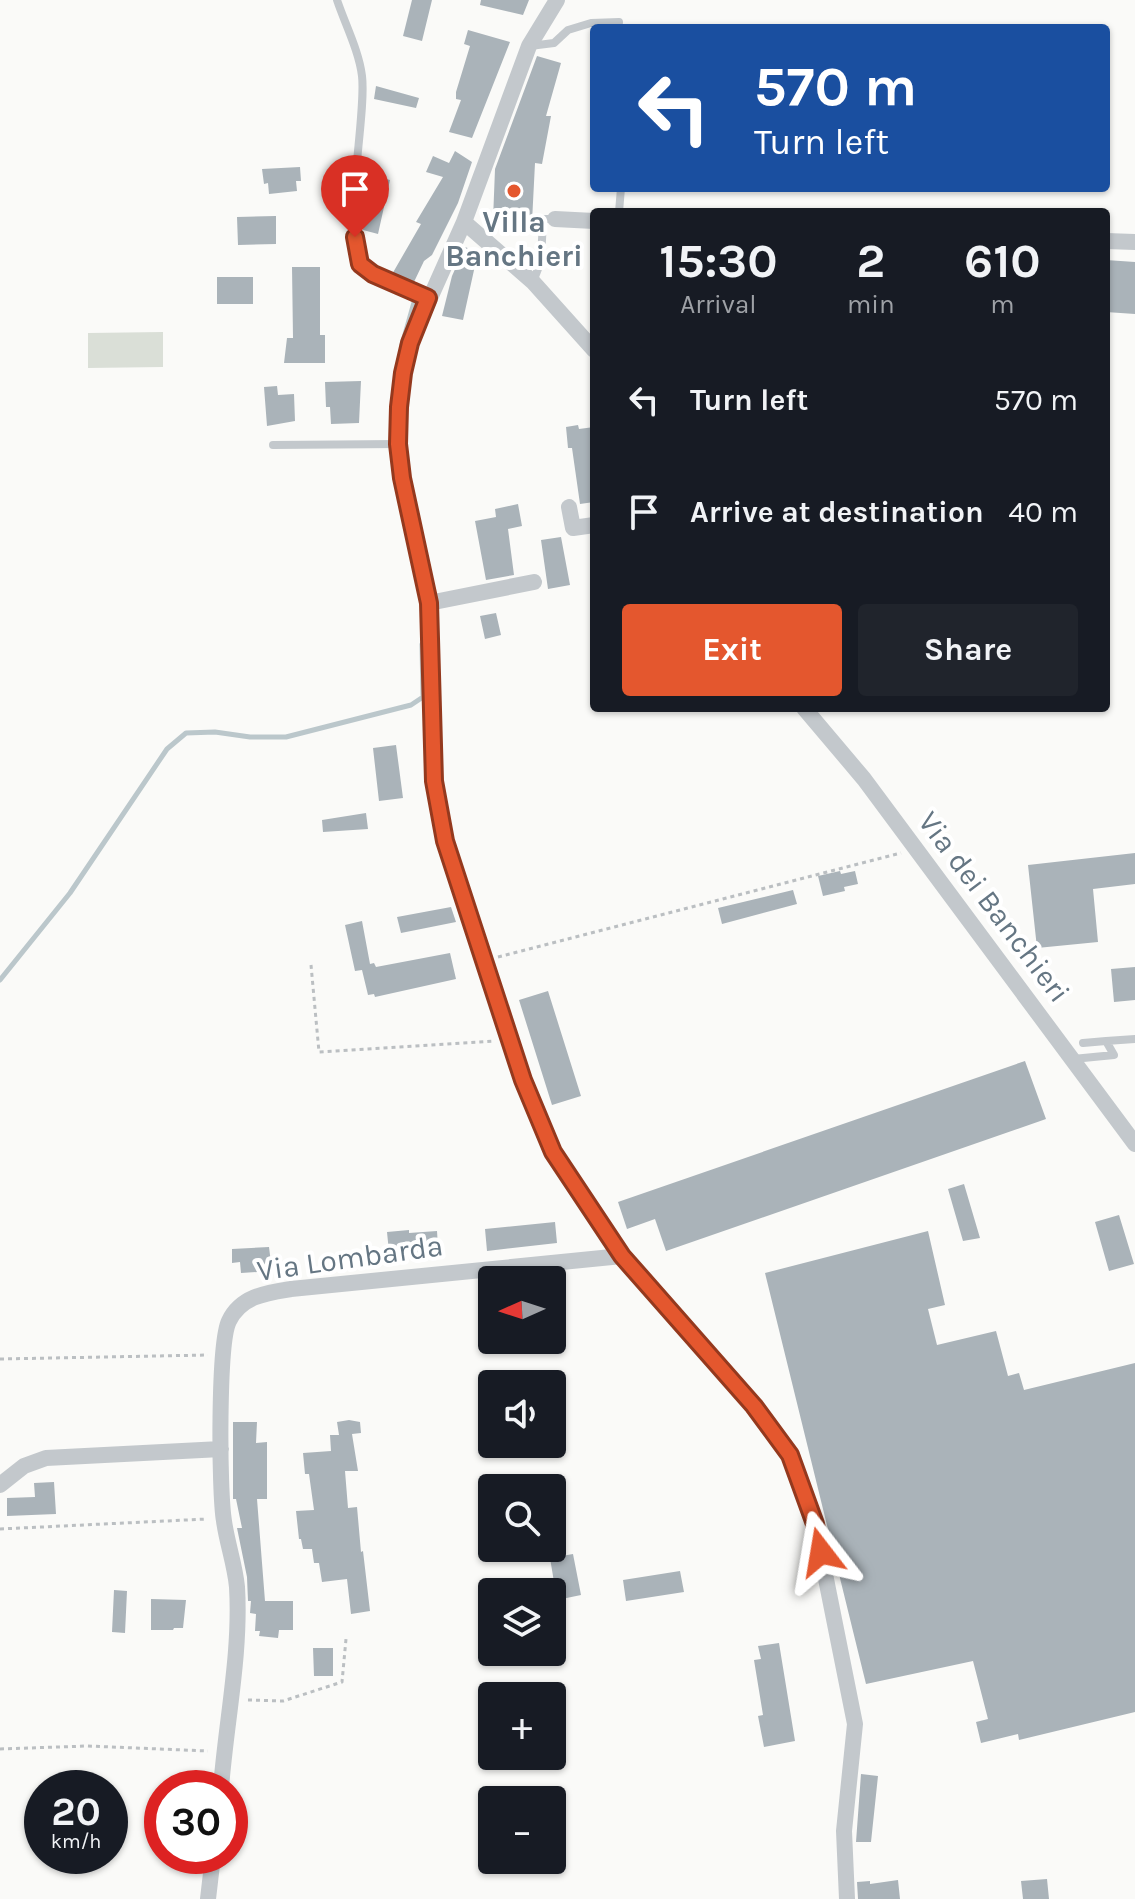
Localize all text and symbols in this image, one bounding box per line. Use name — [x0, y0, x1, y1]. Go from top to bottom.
text: 570 m — [754, 54, 917, 119]
icon: left — [622, 56, 726, 160]
text: Turn left — [754, 121, 889, 163]
pin — [321, 155, 389, 237]
icon: arrive — [333, 167, 377, 211]
marker: Villa Banchieri — [505, 182, 523, 200]
place label: Villa Banchieri — [445, 204, 583, 274]
text: 15:30 — [659, 233, 778, 289]
text: 2 — [856, 233, 885, 289]
text: 610 — [964, 233, 1041, 289]
text: Arrival — [680, 289, 757, 320]
text: min — [847, 289, 895, 320]
text: m — [990, 289, 1014, 320]
icon: left — [622, 378, 666, 422]
text: Turn left — [690, 382, 808, 418]
text: 570 m — [994, 382, 1078, 418]
icon: arrive — [622, 490, 666, 534]
text: Arrive at destination — [690, 494, 984, 530]
text: 40 m — [1008, 494, 1078, 530]
button: Exit — [622, 604, 842, 696]
button: Share — [858, 604, 1078, 696]
street label: Via dei Banchieri — [911, 804, 1077, 1010]
street label: Via Lombarda — [255, 1227, 445, 1289]
north arrow — [478, 1266, 566, 1354]
map controls — [478, 1266, 566, 1874]
button: sound — [478, 1370, 566, 1458]
button: search — [478, 1474, 566, 1562]
position arrow — [779, 1510, 863, 1594]
button: layers — [478, 1578, 566, 1666]
button: + — [478, 1682, 566, 1770]
speed limit sign: 30 — [144, 1770, 248, 1874]
button: − — [478, 1786, 566, 1874]
text: 20 — [51, 1788, 101, 1835]
text: km/h — [51, 1830, 101, 1853]

